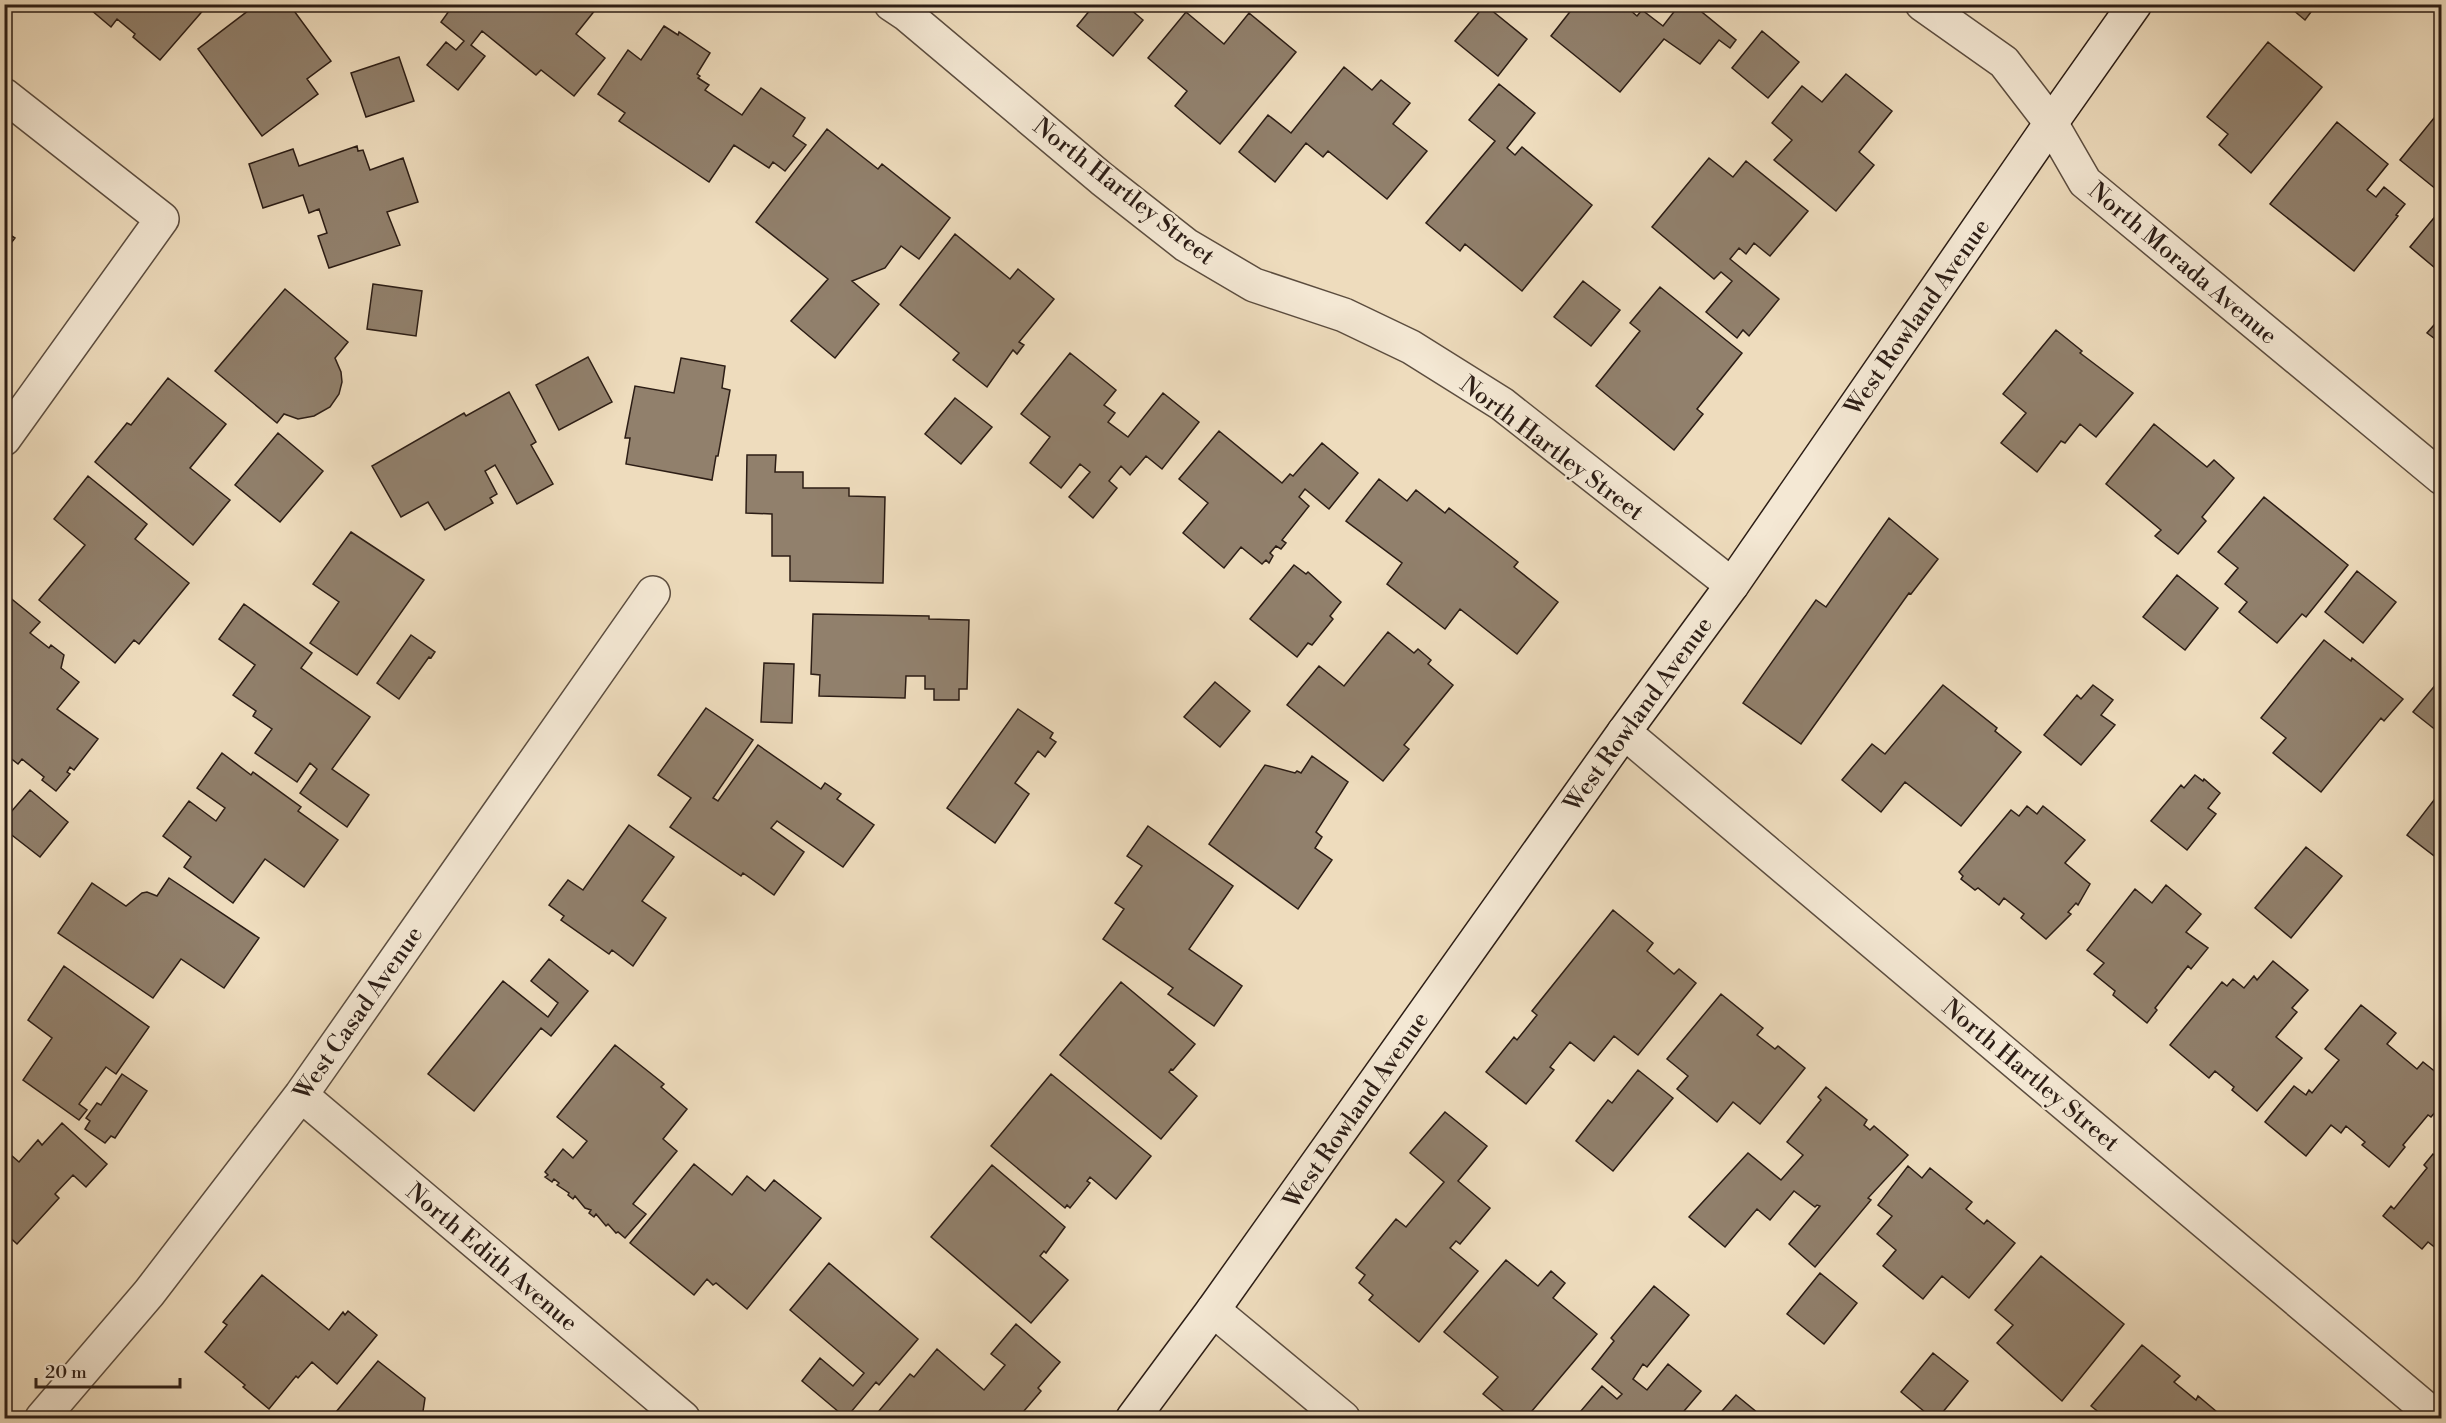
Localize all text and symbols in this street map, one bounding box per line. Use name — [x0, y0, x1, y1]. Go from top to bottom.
street label: North Hartley Street — [1027, 112, 1221, 272]
street label: North Morada Avenue — [2082, 176, 2283, 351]
street label: West Rowland Avenue — [1838, 213, 1997, 423]
street label: North Hartley Street — [1454, 370, 1650, 528]
street label: West Rowland Avenue — [1557, 611, 1720, 819]
street label: West Casad Avenue — [287, 921, 430, 1107]
street label: North Hartley Street — [1936, 993, 2126, 1159]
street label: West Rowland Avenue — [1277, 1006, 1436, 1216]
street label: North Edith Avenue — [399, 1177, 583, 1338]
scale bar — [36, 1351, 180, 1389]
text: 20 m — [45, 1361, 87, 1384]

